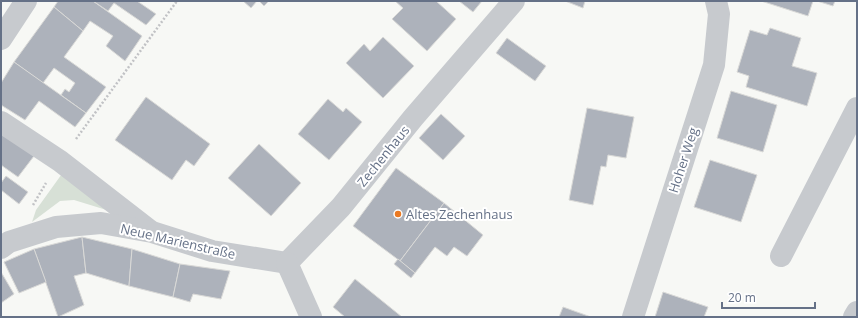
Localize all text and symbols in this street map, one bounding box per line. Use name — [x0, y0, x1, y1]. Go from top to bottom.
street label: Zechenhaus — [353, 122, 413, 190]
street label: Hoher Weg — [664, 125, 702, 195]
place label: Altes Zechenhaus — [406, 205, 513, 223]
marker: Altes Zechenhaus — [393, 209, 403, 219]
street label: Neue Marienstraße — [119, 219, 237, 263]
scale bar — [722, 284, 815, 310]
text: 20 m — [728, 289, 756, 306]

